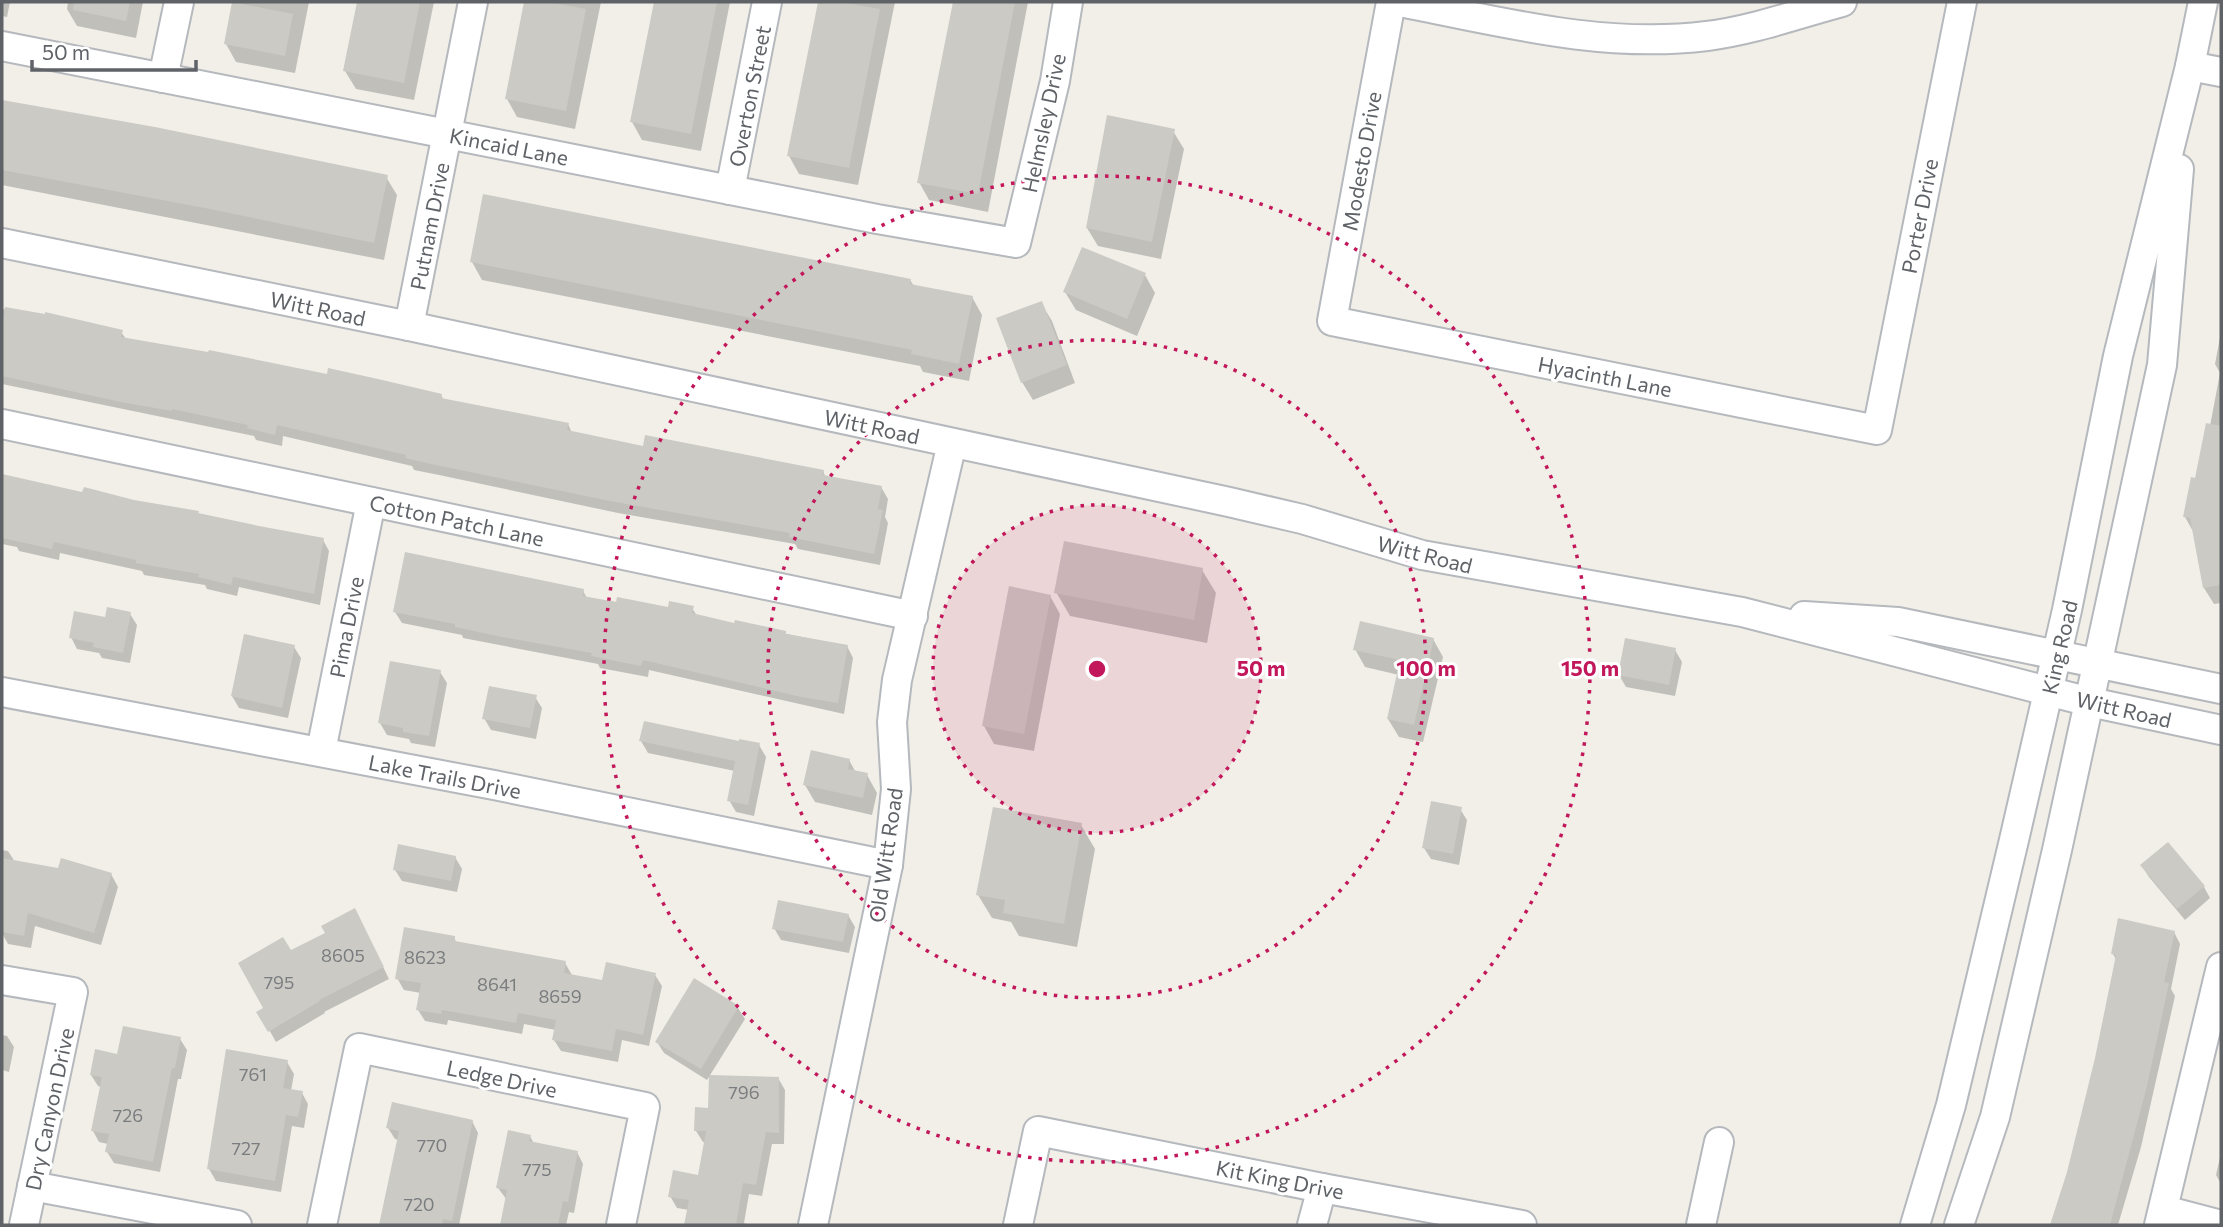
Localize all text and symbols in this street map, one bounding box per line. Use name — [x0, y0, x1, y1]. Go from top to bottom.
street label: Overton Street — [723, 23, 775, 169]
scale bar — [32, 28, 196, 72]
text: 50 m — [42, 39, 90, 64]
street label: Helmsley Drive — [1016, 51, 1070, 195]
street label: Modesto Drive — [1336, 89, 1386, 233]
street label: Kincaid Lane — [447, 122, 571, 170]
street label: Porter Drive — [1896, 156, 1942, 276]
street label: Putnam Drive — [404, 160, 454, 292]
street label: Witt Road — [268, 286, 368, 330]
street label: Hyacinth Lane — [1536, 351, 1674, 401]
street label: Witt Road — [822, 404, 922, 448]
street label: Cotton Patch Lane — [368, 489, 546, 551]
street label: Witt Road — [1375, 530, 1475, 578]
street label: Pima Drive — [324, 574, 368, 680]
street label: King Road — [2036, 597, 2082, 697]
text: 50 m — [1237, 655, 1285, 680]
text: 100 m — [1396, 655, 1456, 680]
text: 150 m — [1561, 655, 1619, 680]
centre of rings — [1085, 657, 1109, 681]
street label: Witt Road — [2074, 686, 2174, 732]
street label: Lake Trails Drive — [367, 749, 523, 803]
street label: Old Witt Road — [863, 786, 907, 924]
house number: 8605 — [321, 944, 365, 966]
house number: 8623 — [404, 946, 446, 968]
house number: 795 — [264, 971, 294, 993]
house number: 8641 — [477, 973, 517, 995]
house number: 8659 — [538, 985, 582, 1007]
street label: Dry Canyon Drive — [20, 1025, 78, 1193]
street label: Ledge Drive — [445, 1054, 559, 1102]
house number: 761 — [239, 1063, 267, 1085]
house number: 796 — [728, 1081, 760, 1103]
house number: 726 — [113, 1104, 143, 1126]
house number: 770 — [417, 1134, 447, 1156]
house number: 727 — [232, 1137, 260, 1159]
street label: Kit King Drive — [1214, 1154, 1346, 1204]
house number: 775 — [522, 1158, 552, 1180]
house number: 720 — [403, 1193, 435, 1215]

